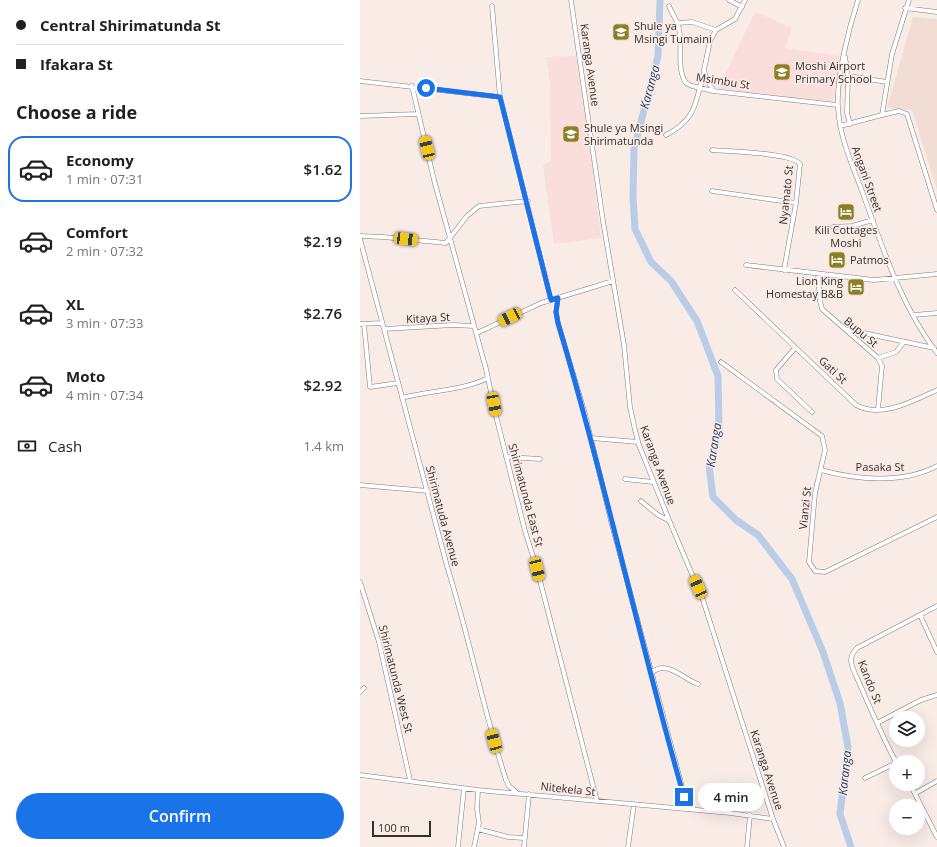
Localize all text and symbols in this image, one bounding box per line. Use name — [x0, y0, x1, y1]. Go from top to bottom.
text: Central Shirimatunda St — [40, 15, 220, 35]
place label: Shule ya Msingi Tumaini — [634, 18, 712, 46]
school or university icon: Shule ya Msingi Tumaini — [611, 22, 631, 42]
street label: Karanga Avenue — [577, 23, 604, 107]
text: Ifakara St — [40, 54, 113, 74]
place label: Moshi Airport Primary School — [795, 58, 872, 86]
school or university icon: Moshi Airport Primary School — [772, 62, 792, 82]
water label: Karanga — [635, 63, 664, 111]
street label: Msimbu St — [695, 69, 751, 92]
route start — [417, 79, 435, 97]
text: Choose a ride — [16, 100, 137, 124]
place label: Shule ya Msingi Shirimatunda — [584, 120, 663, 148]
school or university icon: Shule ya Msingi Shirimatunda — [561, 124, 581, 144]
car — [418, 135, 436, 161]
street label: Angani Street — [849, 144, 886, 214]
text: Economy — [66, 150, 134, 170]
icon: car — [18, 151, 54, 187]
text: $1.62 — [304, 159, 342, 179]
street label: Nyamato St — [775, 164, 796, 225]
text: 1 min · 07:31 — [66, 170, 143, 188]
hotel icon: Kili Cottages Moshi — [836, 202, 856, 222]
text: Comfort — [66, 222, 128, 242]
place label: Kili Cottages Moshi — [815, 222, 877, 250]
icon: car — [18, 223, 54, 259]
text: $2.19 — [304, 231, 342, 251]
car — [393, 232, 419, 246]
text: 2 min · 07:32 — [66, 242, 143, 260]
hotel icon: Patmos — [827, 250, 847, 270]
place label: Patmos — [850, 252, 889, 267]
place label: Lion King Homestay B&B — [766, 273, 843, 301]
hotel icon: Lion King Homestay B&B — [846, 277, 866, 297]
text: XL — [66, 294, 84, 314]
icon: car — [18, 295, 54, 331]
text: $2.76 — [304, 303, 342, 323]
car — [497, 306, 523, 328]
street label: Kitaya St — [406, 309, 450, 326]
street label: Bupu St — [841, 313, 882, 350]
text: 3 min · 07:33 — [66, 314, 143, 332]
street label: Gati St — [816, 353, 851, 387]
text: Moto — [66, 366, 105, 386]
icon: car — [18, 367, 54, 403]
text: $2.92 — [304, 375, 342, 395]
text: 4 min · 07:34 — [66, 386, 143, 404]
car — [486, 391, 502, 417]
water label: Karanga — [702, 421, 725, 468]
street label: Karanga Avenue — [637, 423, 680, 507]
icon: cash — [16, 435, 38, 457]
text: Cash — [48, 436, 82, 456]
text: 1.4 km — [303, 437, 344, 455]
street label: Shirimatunda East St — [505, 442, 548, 548]
street label: Pasaka St — [856, 459, 904, 474]
street label: Shirimatuda Avenue — [423, 464, 464, 568]
street label: Vianzi St — [795, 486, 814, 530]
car — [528, 556, 546, 582]
car — [688, 574, 708, 600]
street label: Shirimatunda West St — [376, 623, 417, 734]
street label: Kando St — [855, 658, 886, 706]
map controls — [889, 711, 925, 835]
button: layers — [889, 711, 925, 747]
car — [485, 728, 503, 754]
street label: Karanga Avenue — [747, 728, 788, 812]
water label: Karanga — [834, 749, 855, 796]
button: + — [889, 755, 925, 791]
street label: Nitekela St — [540, 778, 596, 799]
callout: 4 min — [698, 783, 764, 811]
route end — [675, 788, 693, 806]
text: 4 min — [713, 788, 749, 806]
button: Confirm — [16, 793, 344, 839]
button: − — [889, 799, 925, 835]
scale bar — [372, 819, 431, 838]
text: 100 m — [378, 820, 410, 835]

